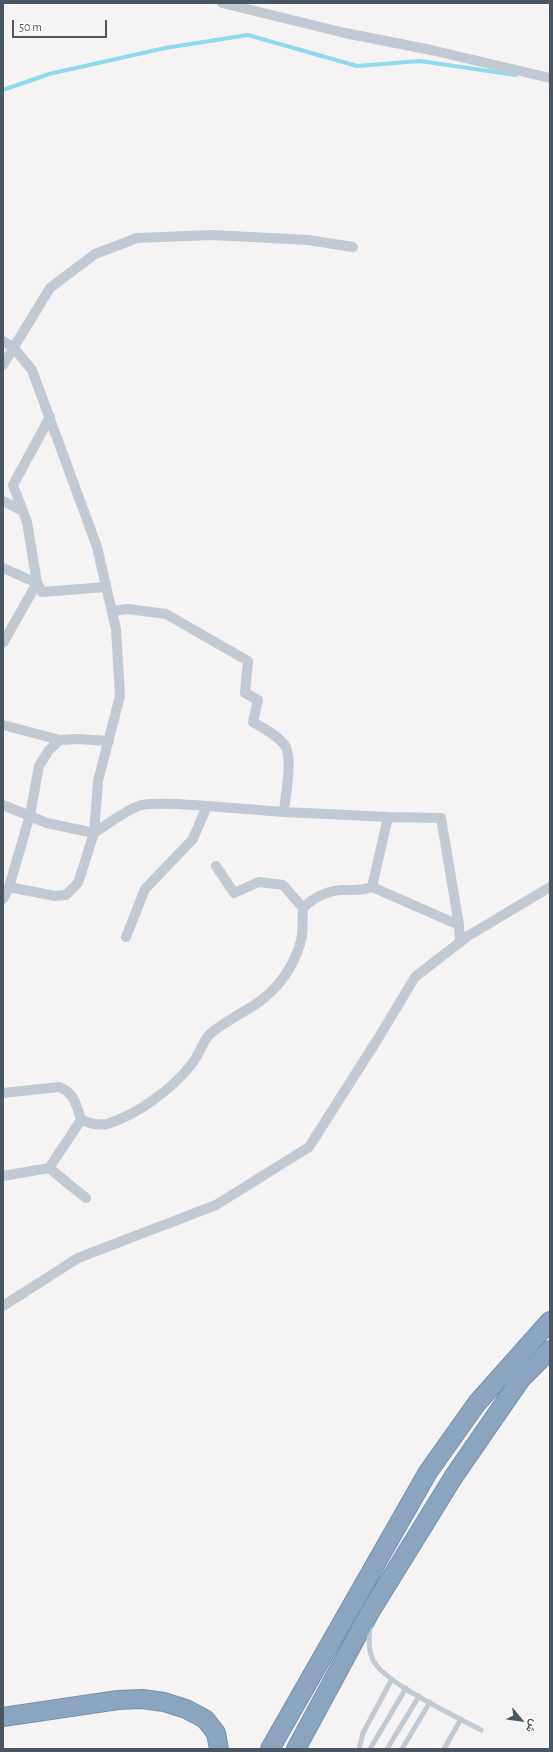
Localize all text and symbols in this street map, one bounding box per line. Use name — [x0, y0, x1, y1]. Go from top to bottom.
scale bar — [14, 12, 109, 38]
text: 50 m — [19, 21, 42, 33]
north arrow — [501, 1700, 541, 1740]
text: ش — [524, 1718, 540, 1735]

